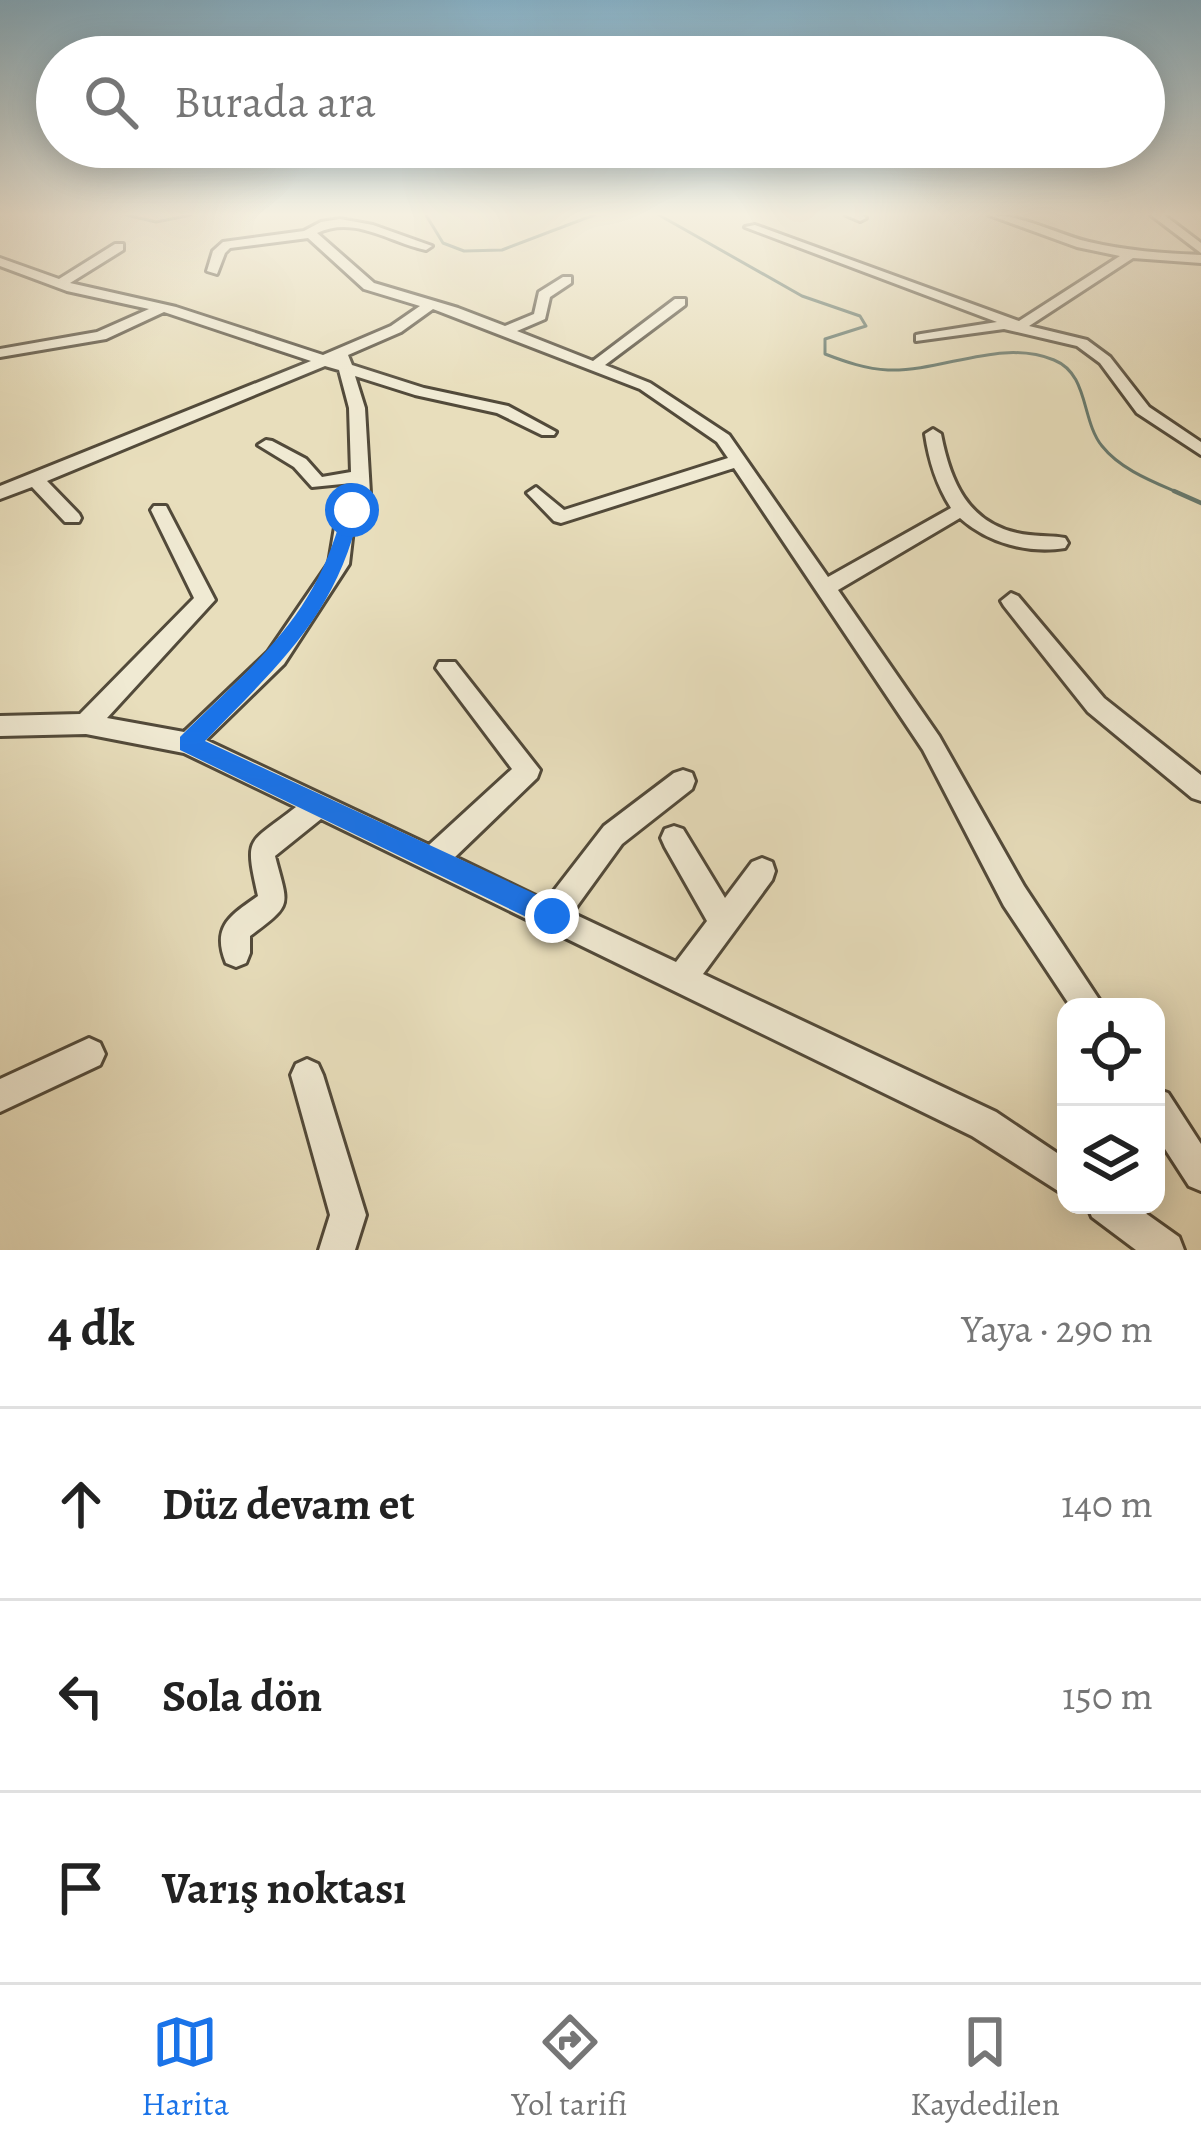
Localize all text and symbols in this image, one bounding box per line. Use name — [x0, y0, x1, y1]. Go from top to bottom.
search box — [36, 36, 1165, 168]
icon: search — [78, 69, 144, 135]
text: Burada ara — [174, 71, 376, 133]
route start — [325, 483, 379, 537]
route end — [525, 889, 579, 943]
map controls — [1057, 998, 1165, 1214]
button: locate — [1057, 998, 1165, 1106]
button: layers — [1057, 1106, 1165, 1214]
text: 4 dk — [48, 1293, 135, 1363]
text: Yaya · 290 m — [962, 1302, 1153, 1355]
icon: ahead — [48, 1471, 114, 1537]
text: Düz devam et — [162, 1473, 415, 1535]
text: 140 m — [1061, 1477, 1153, 1530]
icon: left — [48, 1663, 114, 1729]
text: Sola dön — [162, 1665, 322, 1727]
text: 150 m — [1062, 1669, 1153, 1722]
icon: arrive — [48, 1855, 114, 1921]
text: Varış noktası — [162, 1857, 406, 1919]
tab: Harita — [141, 2009, 229, 2126]
tab: Yol tarifi — [512, 2009, 627, 2126]
tab: Kaydedilen — [910, 2009, 1060, 2126]

